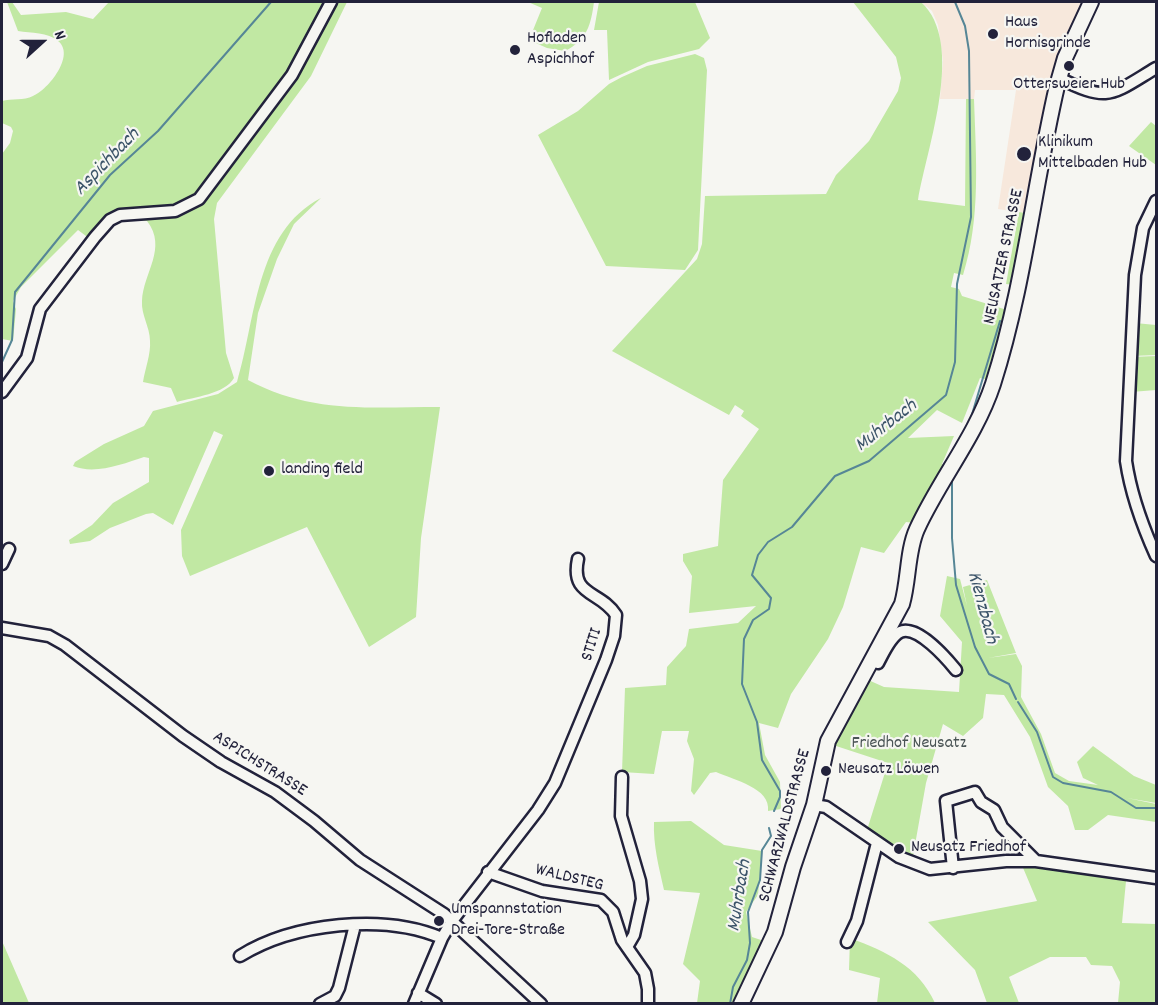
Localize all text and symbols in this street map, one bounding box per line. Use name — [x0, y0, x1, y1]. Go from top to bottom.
north arrow — [12, 12, 72, 72]
place label: Haus Hornisgrinde — [1005, 13, 1091, 56]
marker: Haus Hornisgrinde — [986, 27, 1000, 41]
text: N — [47, 28, 71, 43]
place label: Hofladen Aspichhof — [527, 29, 594, 72]
marker: Hofladen Aspichhof — [508, 43, 522, 57]
marker: Ottersweier Hub — [1062, 59, 1076, 73]
place label: Ottersweier Hub — [1013, 75, 1125, 97]
water label: Aspichbach — [70, 124, 146, 202]
place label: Klinikum Mittelbaden Hub — [1038, 133, 1147, 176]
marker: Klinikum Mittelbaden Hub — [1015, 145, 1033, 163]
street label: NEUSATZER STRASSE — [980, 188, 1030, 326]
water label: Muhrbach — [851, 395, 923, 459]
place label: landing field — [281, 460, 363, 482]
marker: landing field — [262, 464, 276, 478]
water label: Kienzbach — [960, 569, 1002, 647]
street label: STITI — [578, 626, 608, 664]
street label: ASPICHSTRASSE — [208, 727, 310, 803]
park label: Friedhof Neusatz — [851, 734, 967, 756]
street label: SCHWARZWALDSTRASSE — [755, 747, 817, 905]
place label: Neusatz Löwen — [838, 760, 939, 782]
marker: Neusatz Löwen — [819, 764, 833, 778]
place label: Neusatz Friedhof — [911, 838, 1026, 860]
marker: Neusatz Friedhof — [892, 842, 906, 856]
water label: Muhrbach — [724, 858, 758, 934]
street label: WALDSTEG — [533, 860, 605, 898]
place label: Umspannstation Drei-Tore-Straße — [451, 900, 565, 942]
marker: Umspannstation Drei-Tore-Straße — [432, 914, 446, 928]

